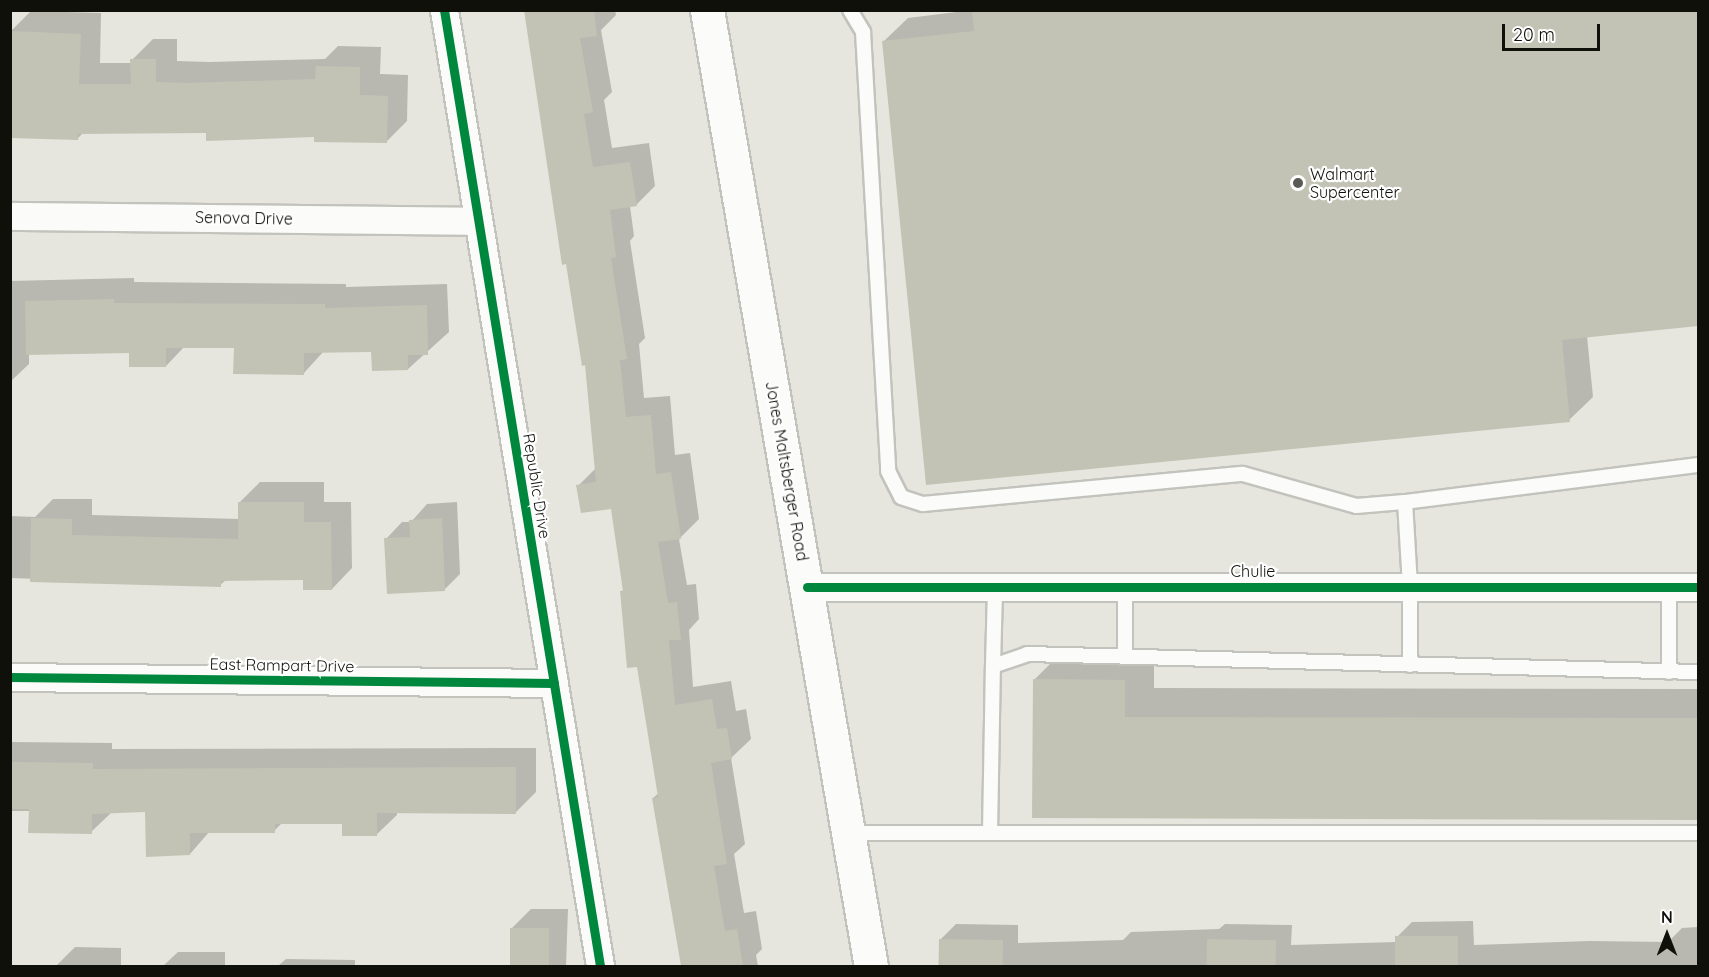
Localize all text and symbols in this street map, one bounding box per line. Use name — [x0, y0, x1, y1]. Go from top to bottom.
scale bar — [1505, 12, 1602, 50]
text: 20 m — [1513, 23, 1555, 46]
place label: Walmart Supercenter — [1310, 164, 1400, 202]
marker: Walmart Supercenter — [1291, 176, 1305, 190]
street label: Senova Drive — [195, 208, 293, 228]
street label: Jones Maltsberger Road — [762, 380, 812, 562]
street label: Republic Drive — [519, 432, 555, 540]
street label: Chulie — [1231, 561, 1275, 581]
street label: East Rampart Drive — [209, 654, 355, 676]
north arrow — [1637, 905, 1697, 965]
text: N — [1661, 907, 1673, 927]

